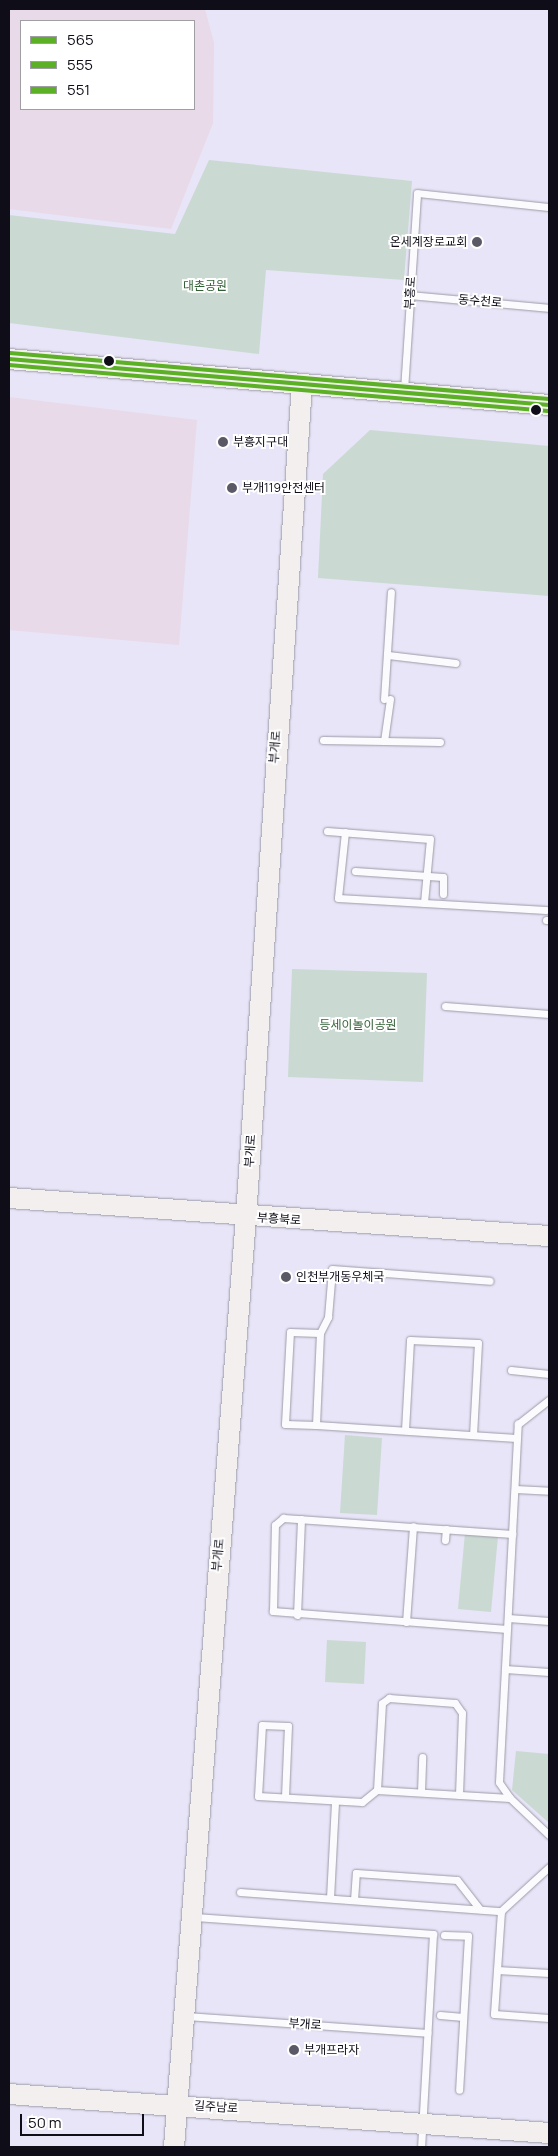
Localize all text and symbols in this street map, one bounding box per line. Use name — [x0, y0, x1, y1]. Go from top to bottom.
legend — [20, 20, 195, 110]
text: 565 — [67, 29, 94, 50]
text: 555 — [67, 54, 93, 75]
text: 551 — [67, 79, 90, 100]
place label: 온세계장로교회 — [390, 235, 467, 249]
marker: 온세계장로교회 — [471, 236, 483, 248]
street label: 부흥로 — [402, 276, 418, 310]
park label: 대촌공원 — [183, 279, 227, 293]
street label: 동수천로 — [457, 292, 503, 310]
unlabelled marker — [104, 356, 114, 366]
unlabelled marker — [531, 405, 541, 415]
place label: 부흥지구대 — [233, 435, 288, 449]
marker: 부흥지구대 — [217, 436, 229, 448]
place label: 부개119안전센터 — [242, 481, 325, 495]
marker: 부개119안전센터 — [226, 482, 238, 494]
street label: 부개로 — [267, 730, 283, 764]
park label: 등세이놀이공원 — [319, 1018, 397, 1032]
street label: 부개로 — [242, 1134, 258, 1168]
street label: 부흥북로 — [256, 1210, 302, 1228]
place label: 인천부개동우체국 — [296, 1270, 384, 1284]
marker: 인천부개동우체국 — [280, 1271, 292, 1283]
street label: 부개로 — [209, 1538, 227, 1572]
street label: 부개로 — [288, 2016, 322, 2032]
place label: 부개프라자 — [304, 2043, 359, 2057]
marker: 부개프라자 — [288, 2044, 300, 2056]
street label: 길주남로 — [193, 2098, 239, 2116]
scale bar — [22, 2104, 146, 2136]
text: 50 m — [28, 2112, 62, 2133]

